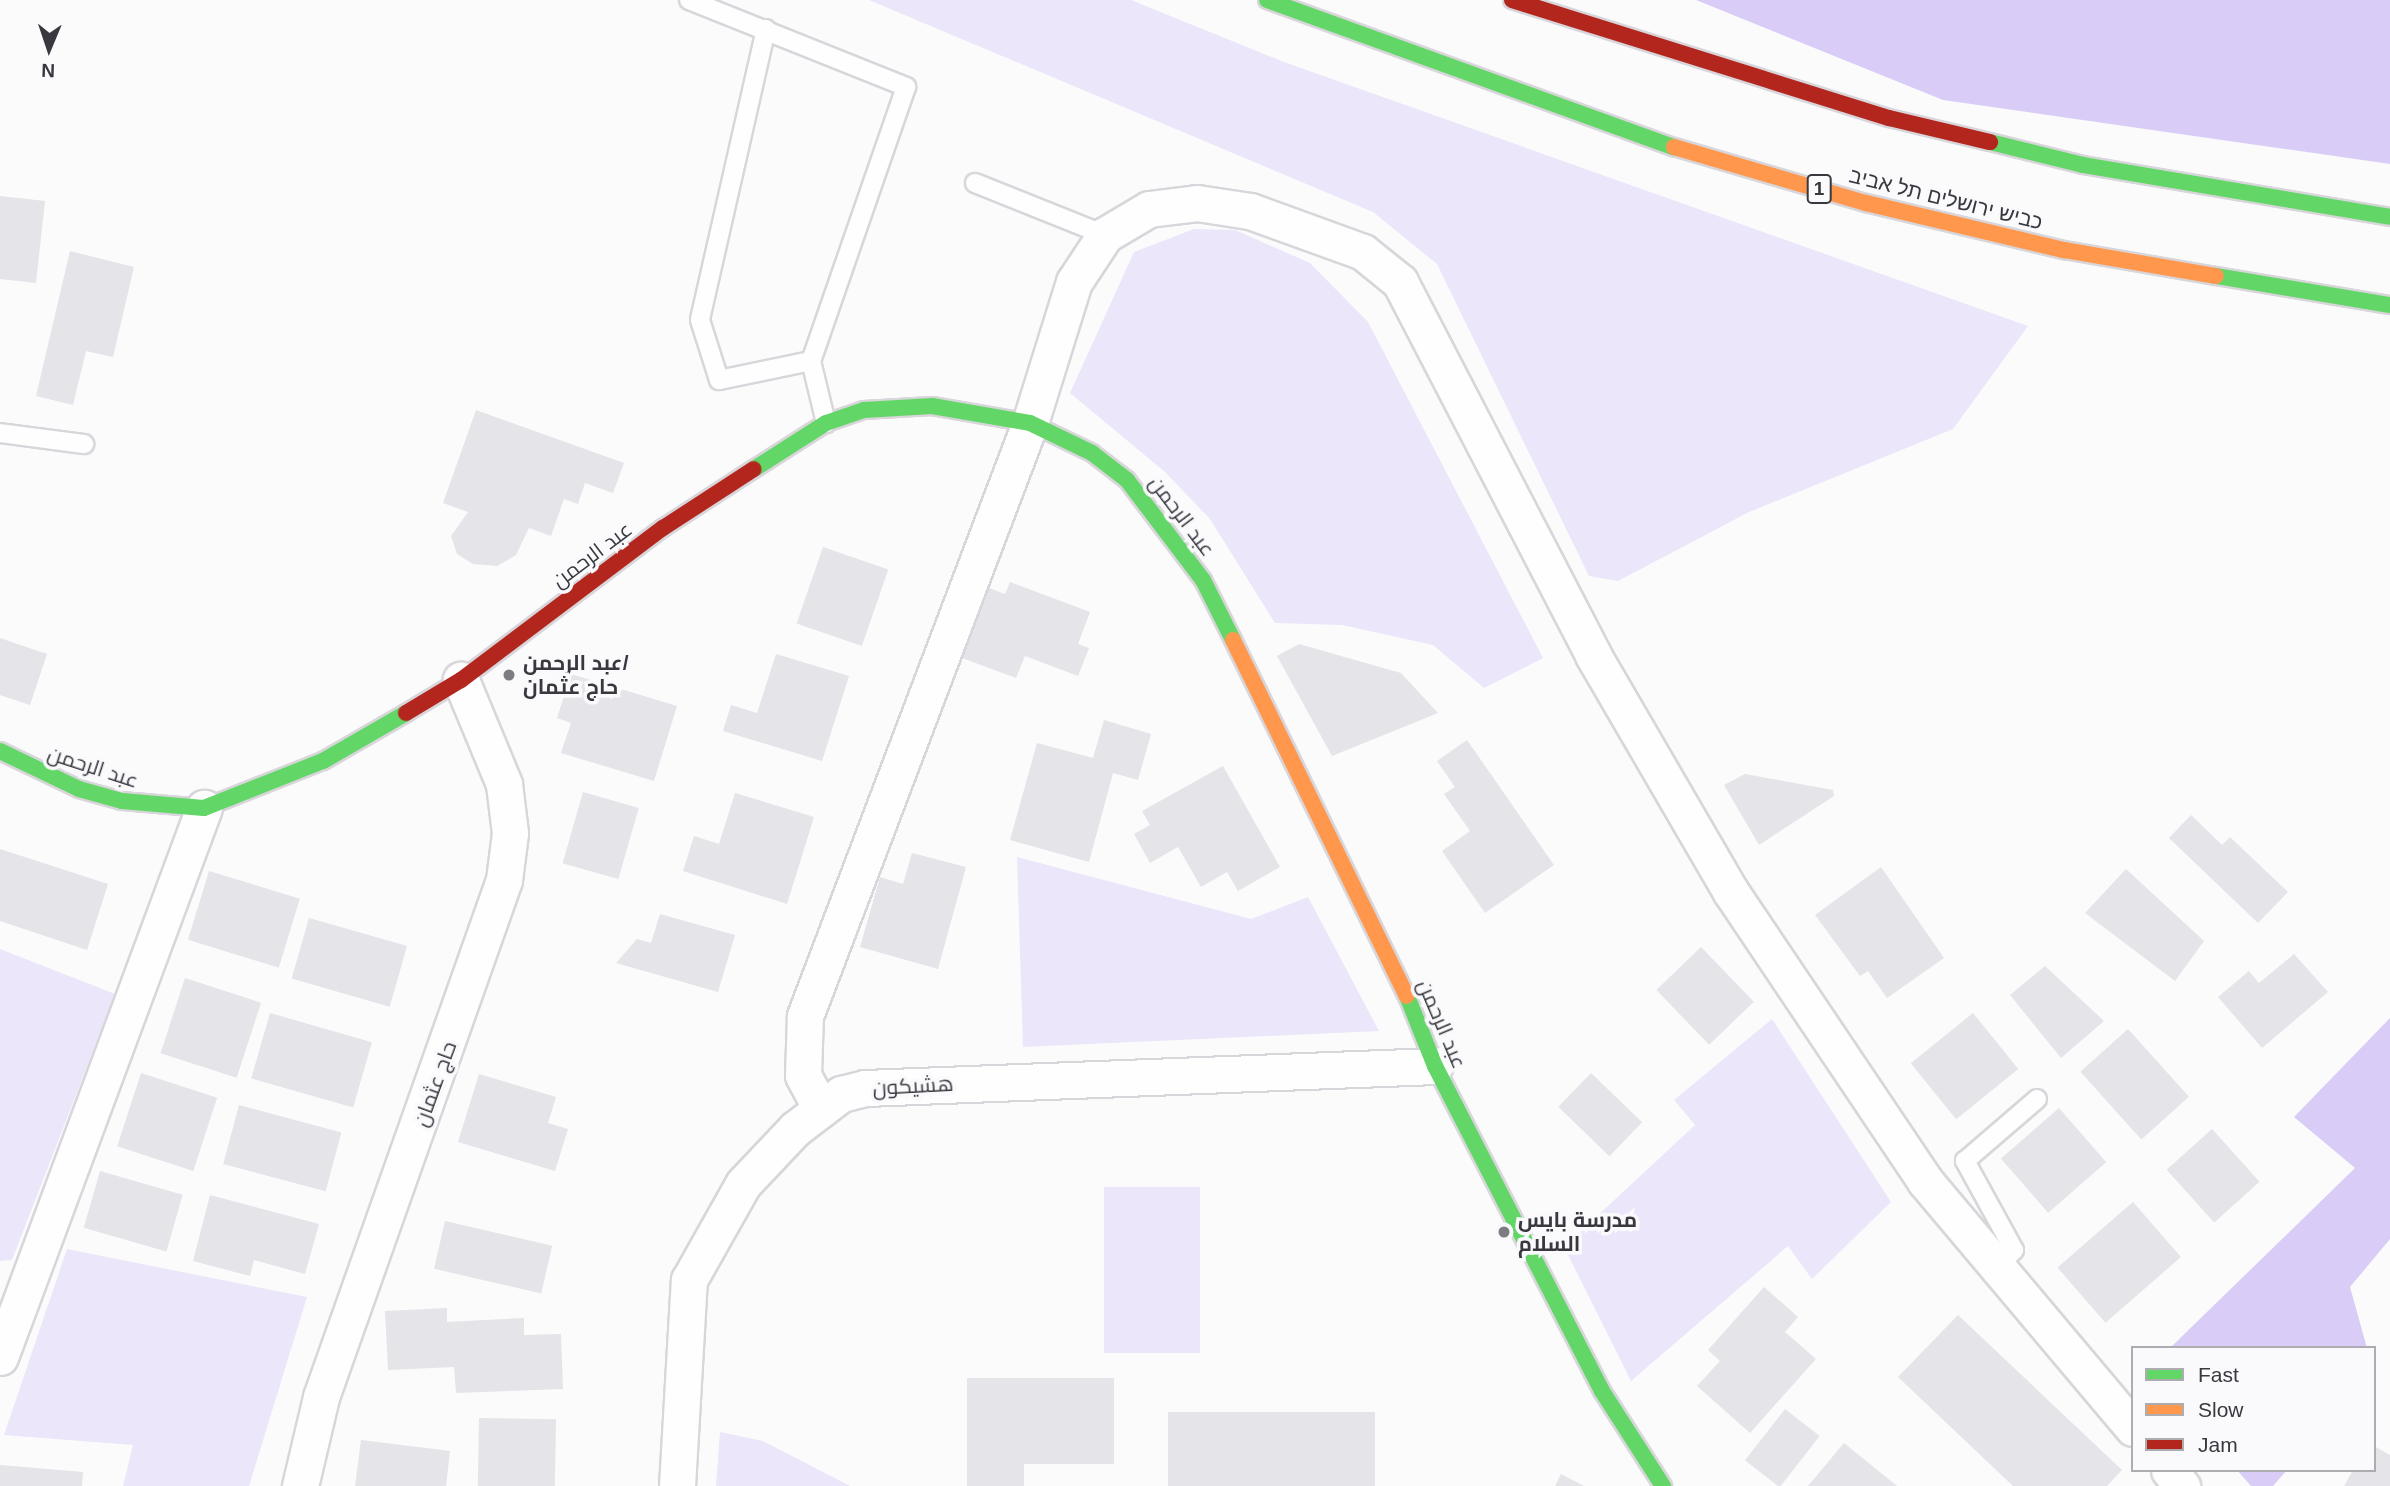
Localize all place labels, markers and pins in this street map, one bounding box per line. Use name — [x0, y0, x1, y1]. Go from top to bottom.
place label: عبد الرحمن/ حاج عثمان — [523, 650, 629, 700]
marker: عبد الرحمن/ حاج عثمان — [501, 667, 517, 683]
place label: مدرسة بايس السلام — [1518, 1207, 1637, 1257]
marker: مدرسة بايس السلام — [1496, 1224, 1512, 1240]

